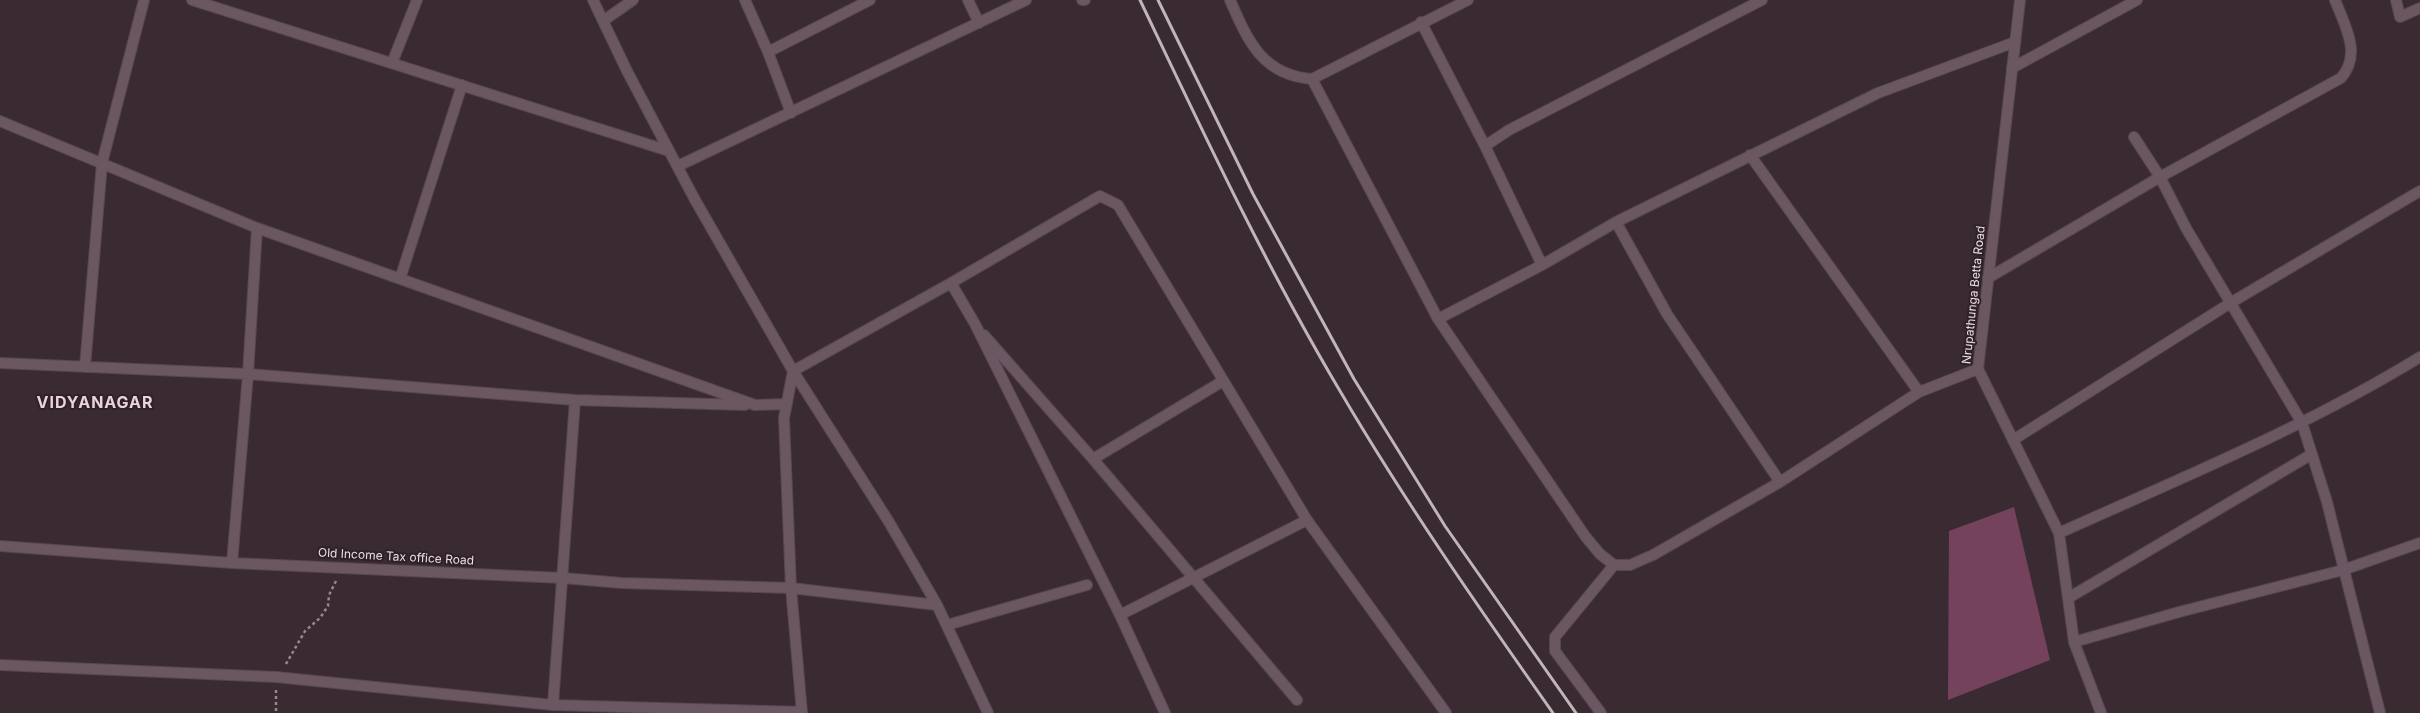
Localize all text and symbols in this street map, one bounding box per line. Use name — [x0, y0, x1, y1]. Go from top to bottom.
street label: Nrupathunga Betta Road — [1960, 225, 1988, 365]
district label: VIDYANAGAR — [36, 393, 154, 413]
street label: Old Income Tax office Road — [318, 546, 474, 568]

